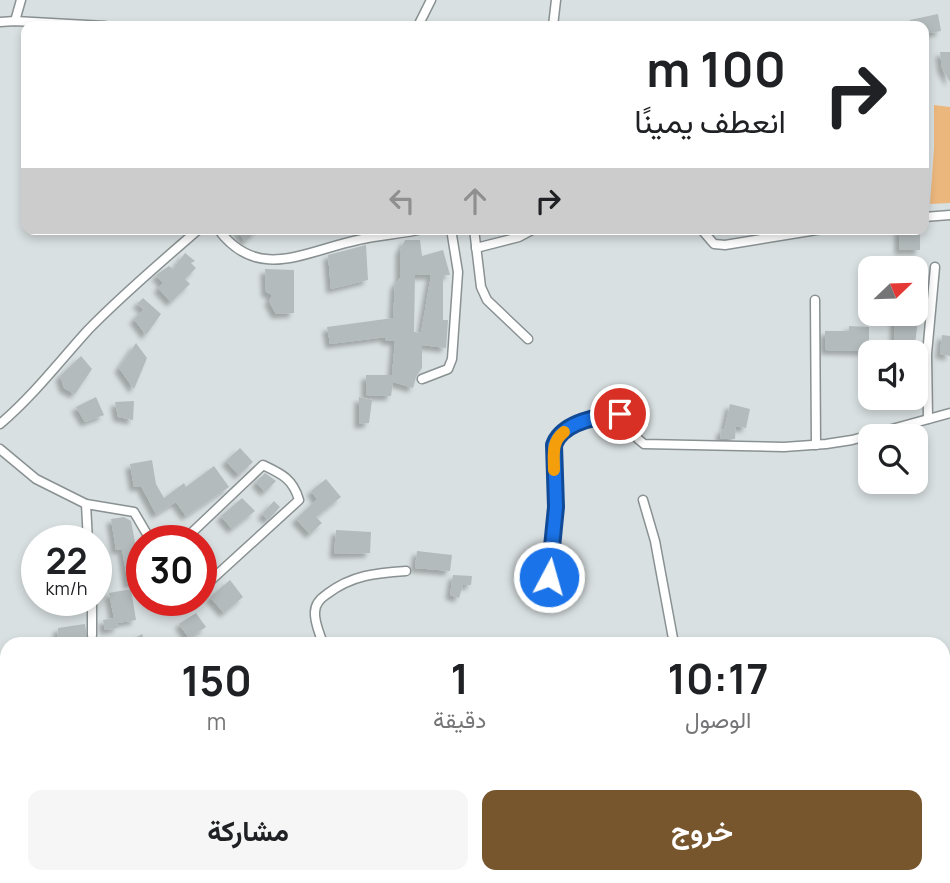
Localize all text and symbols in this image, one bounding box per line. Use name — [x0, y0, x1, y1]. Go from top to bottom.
text: 100 m — [646, 35, 786, 102]
icon: right — [810, 49, 901, 140]
text: انعطف يمينًا — [634, 99, 786, 143]
icon: left — [383, 182, 421, 220]
icon: ahead — [456, 182, 494, 220]
icon: right — [529, 182, 567, 220]
north arrow — [858, 256, 928, 326]
map controls — [858, 256, 928, 494]
button: sound — [858, 340, 928, 410]
pin — [590, 384, 650, 444]
icon: arrive — [601, 395, 639, 433]
button: search — [858, 424, 928, 494]
speed limit sign: 30 — [126, 525, 217, 616]
text: 22 — [46, 537, 87, 585]
position arrow — [512, 540, 586, 614]
text: km/h — [46, 576, 87, 600]
text: 1 — [451, 649, 469, 707]
text: 10:17 — [668, 649, 769, 707]
text: 150 — [181, 651, 252, 709]
text: دقيقة — [433, 703, 486, 735]
text: الوصول — [685, 703, 751, 735]
text: m — [207, 705, 226, 737]
button: مشاركة — [28, 790, 468, 870]
button: خروج — [482, 790, 922, 870]

